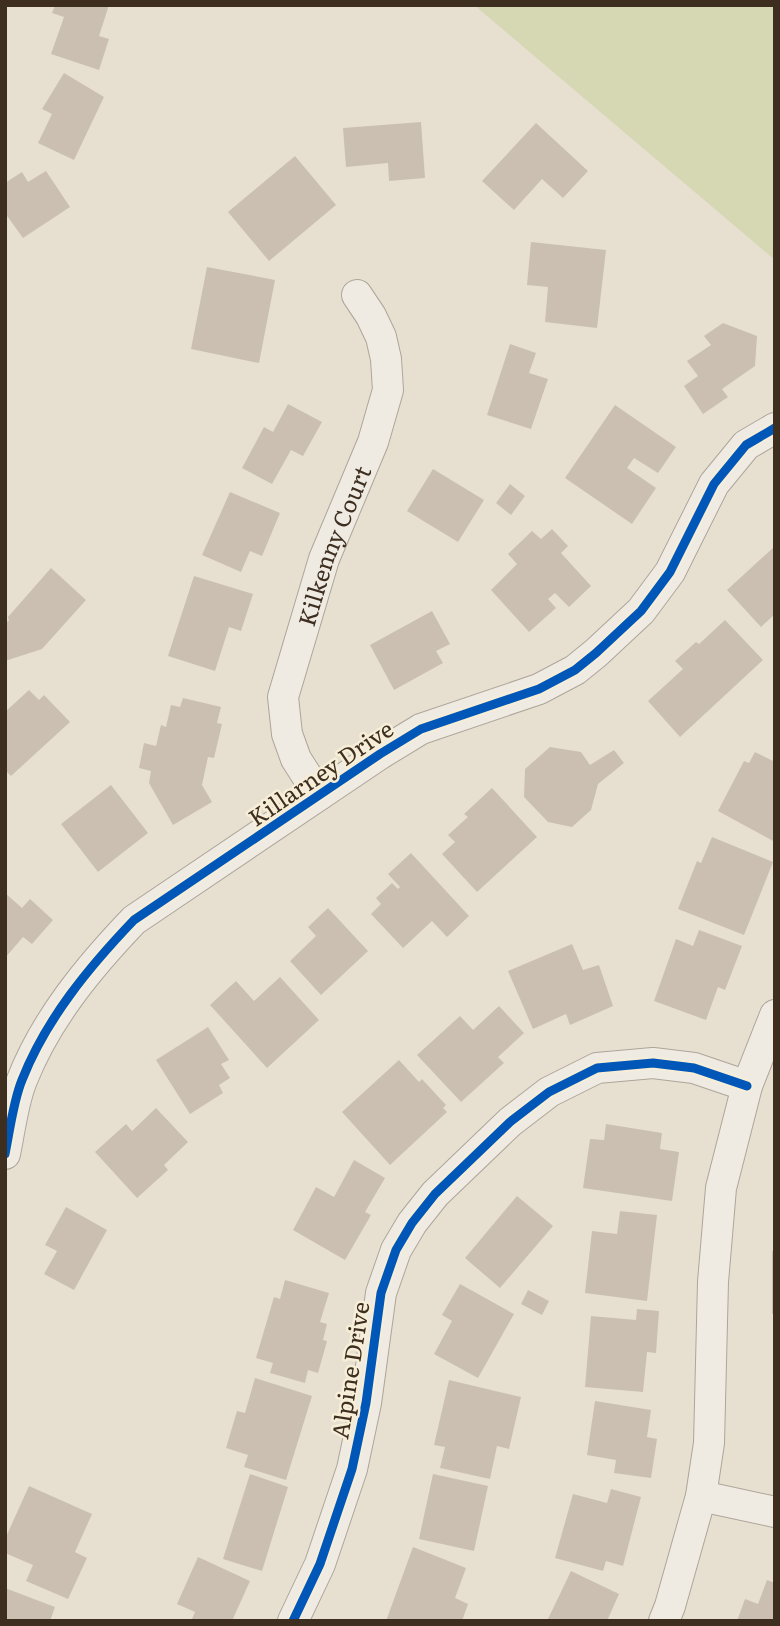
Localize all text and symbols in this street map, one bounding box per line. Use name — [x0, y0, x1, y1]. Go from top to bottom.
street label: Kilkenny Court — [288, 459, 379, 630]
street label: Killarney Drive — [241, 711, 399, 833]
street label: Alpine Drive — [321, 1299, 377, 1441]

